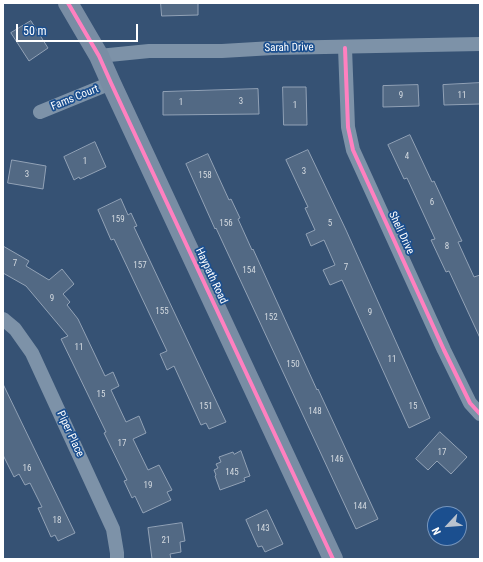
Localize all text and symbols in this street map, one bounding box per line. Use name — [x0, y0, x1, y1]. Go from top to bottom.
scale bar — [18, 16, 140, 42]
text: 50 m — [23, 24, 47, 38]
street label: Sarah Drive — [264, 41, 314, 55]
street label: Fams Court — [49, 82, 101, 114]
house number: 9 — [399, 91, 403, 101]
house number: 11 — [458, 91, 466, 101]
house number: 3 — [239, 97, 243, 107]
house number: 1 — [179, 98, 183, 108]
house number: 1 — [293, 101, 297, 111]
house number: 4 — [405, 152, 409, 162]
house number: 1 — [83, 157, 87, 167]
house number: 3 — [302, 167, 306, 177]
house number: 3 — [25, 170, 29, 180]
house number: 158 — [198, 171, 212, 181]
house number: 6 — [430, 198, 434, 208]
street label: Sheli Drive — [385, 210, 417, 256]
house number: 159 — [111, 215, 125, 225]
house number: 156 — [219, 219, 233, 229]
house number: 5 — [328, 219, 332, 229]
house number: 8 — [445, 242, 449, 252]
street label: Haypath Road — [192, 246, 230, 306]
house number: 7 — [13, 259, 17, 269]
house number: 157 — [133, 261, 147, 271]
house number: 7 — [344, 263, 348, 273]
house number: 154 — [242, 266, 256, 276]
house number: 9 — [50, 294, 54, 304]
house number: 155 — [155, 307, 169, 317]
house number: 9 — [368, 308, 372, 318]
house number: 152 — [264, 313, 278, 323]
house number: 11 — [75, 343, 83, 353]
house number: 11 — [388, 355, 396, 365]
house number: 150 — [286, 360, 300, 370]
house number: 15 — [97, 390, 105, 400]
house number: 151 — [199, 402, 213, 412]
house number: 15 — [409, 402, 417, 412]
house number: 148 — [308, 407, 322, 417]
street label: Piper Place — [54, 409, 86, 459]
house number: 17 — [118, 439, 126, 449]
house number: 17 — [438, 448, 446, 458]
house number: 146 — [330, 455, 344, 465]
house number: 16 — [23, 464, 31, 474]
house number: 145 — [225, 468, 239, 478]
house number: 19 — [144, 481, 152, 491]
house number: 144 — [353, 502, 367, 512]
north arrow — [427, 506, 467, 546]
house number: 18 — [53, 516, 61, 526]
house number: 143 — [256, 524, 270, 534]
text: N — [429, 525, 444, 537]
house number: 21 — [162, 536, 170, 546]

